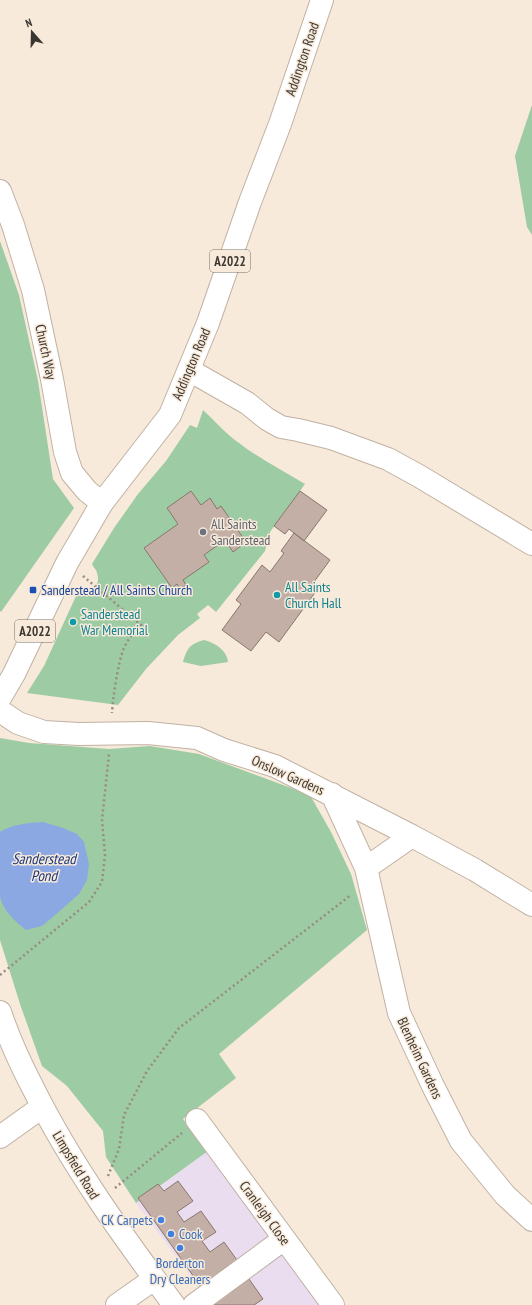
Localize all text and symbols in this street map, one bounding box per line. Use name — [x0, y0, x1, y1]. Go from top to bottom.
north arrow — [12, 12, 52, 52]
text: N — [23, 15, 34, 30]
street label: Addington Road — [281, 20, 323, 98]
road number: A2022 — [210, 250, 250, 272]
street label: Church Way — [31, 323, 61, 382]
street label: Addington Road — [168, 325, 214, 403]
place label: All Saints Sanderstead — [211, 515, 270, 549]
marker: All Saints Sanderstead — [198, 527, 208, 537]
place label: All Saints Church Hall — [285, 578, 342, 612]
place label: Sanderstead / All Saints Church — [41, 581, 192, 599]
marker: Sanderstead / All Saints Church — [28, 585, 38, 595]
marker: All Saints Church Hall — [272, 590, 282, 600]
place label: Sanderstead War Memorial — [81, 605, 149, 639]
marker: Sanderstead War Memorial — [68, 617, 78, 627]
road number: A2022 — [15, 620, 55, 642]
street label: Onslow Gardens — [249, 751, 327, 799]
water label: Sanderstead Pond — [12, 849, 78, 885]
street label: Blenheim Gardens — [393, 1014, 447, 1102]
street label: Limpsfield Road — [48, 1127, 104, 1203]
street label: Cranleigh Close — [236, 1177, 295, 1249]
place label: CK Carpets — [101, 1211, 153, 1229]
marker: CK Carpets — [156, 1215, 166, 1225]
place label: Cook — [179, 1225, 203, 1243]
marker: Cook — [166, 1229, 176, 1239]
marker: Borderton Dry Cleaners — [175, 1243, 185, 1253]
place label: Borderton Dry Cleaners — [150, 1254, 211, 1288]

